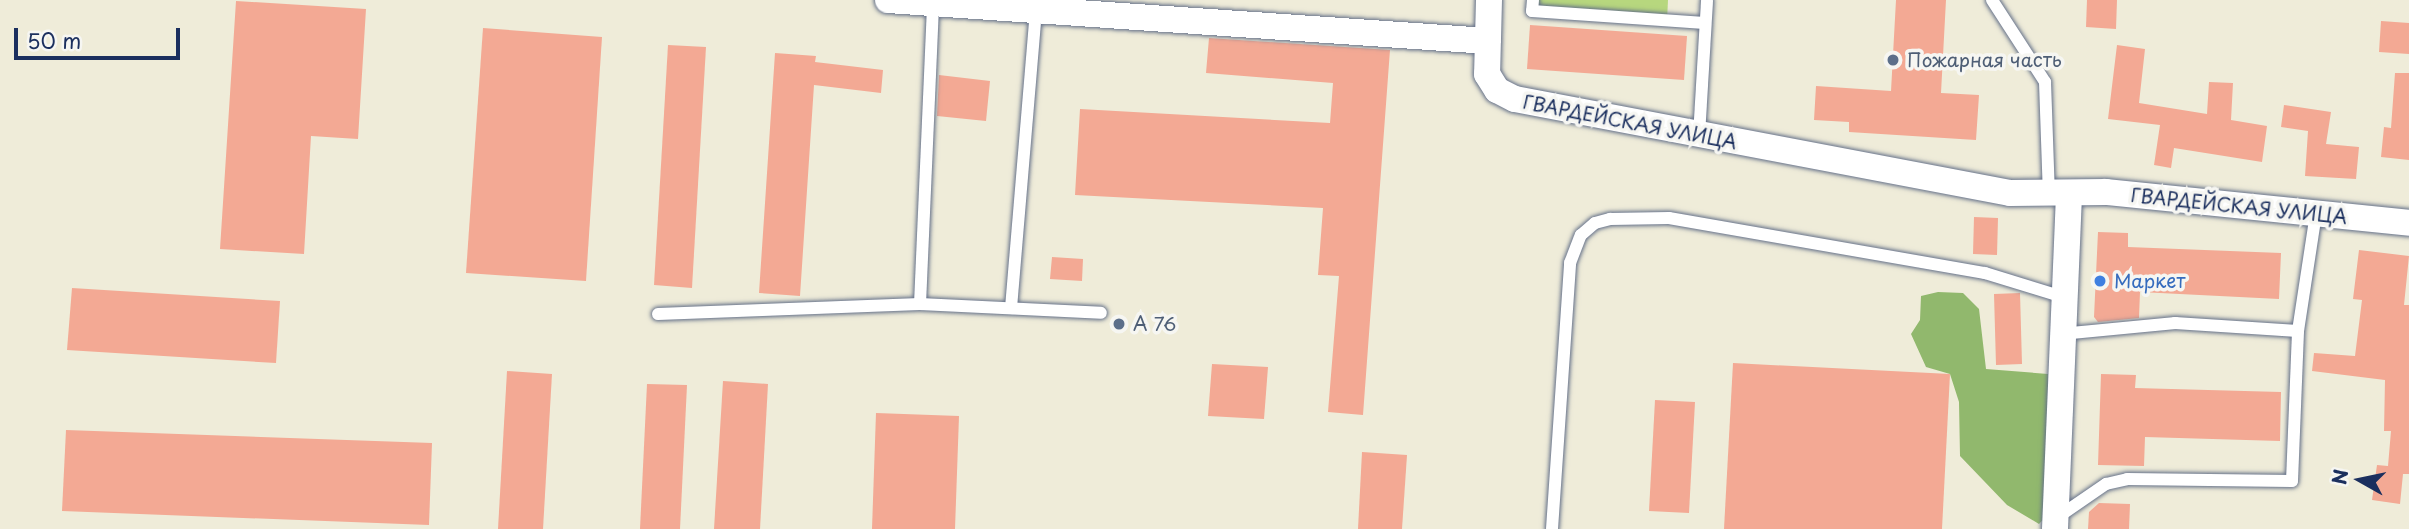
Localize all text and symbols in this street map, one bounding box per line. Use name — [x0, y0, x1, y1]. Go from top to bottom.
scale bar — [18, 14, 184, 58]
text: 50 m — [27, 24, 81, 56]
place label: Пожарная часть — [1907, 49, 2062, 71]
marker: Пожарная часть — [1885, 52, 1901, 68]
street label: ГВАРДЕЙСКАЯ УЛИЦА — [1521, 90, 1739, 154]
street label: ГВАРДЕЙСКАЯ УЛИЦА — [2130, 183, 2348, 229]
place label: Маркет — [2114, 270, 2185, 292]
marker: Маркет — [2092, 273, 2108, 289]
place label: А 76 — [1133, 313, 1176, 335]
marker: А 76 — [1111, 316, 1127, 332]
north arrow — [2325, 445, 2395, 515]
text: N — [2324, 467, 2354, 486]

